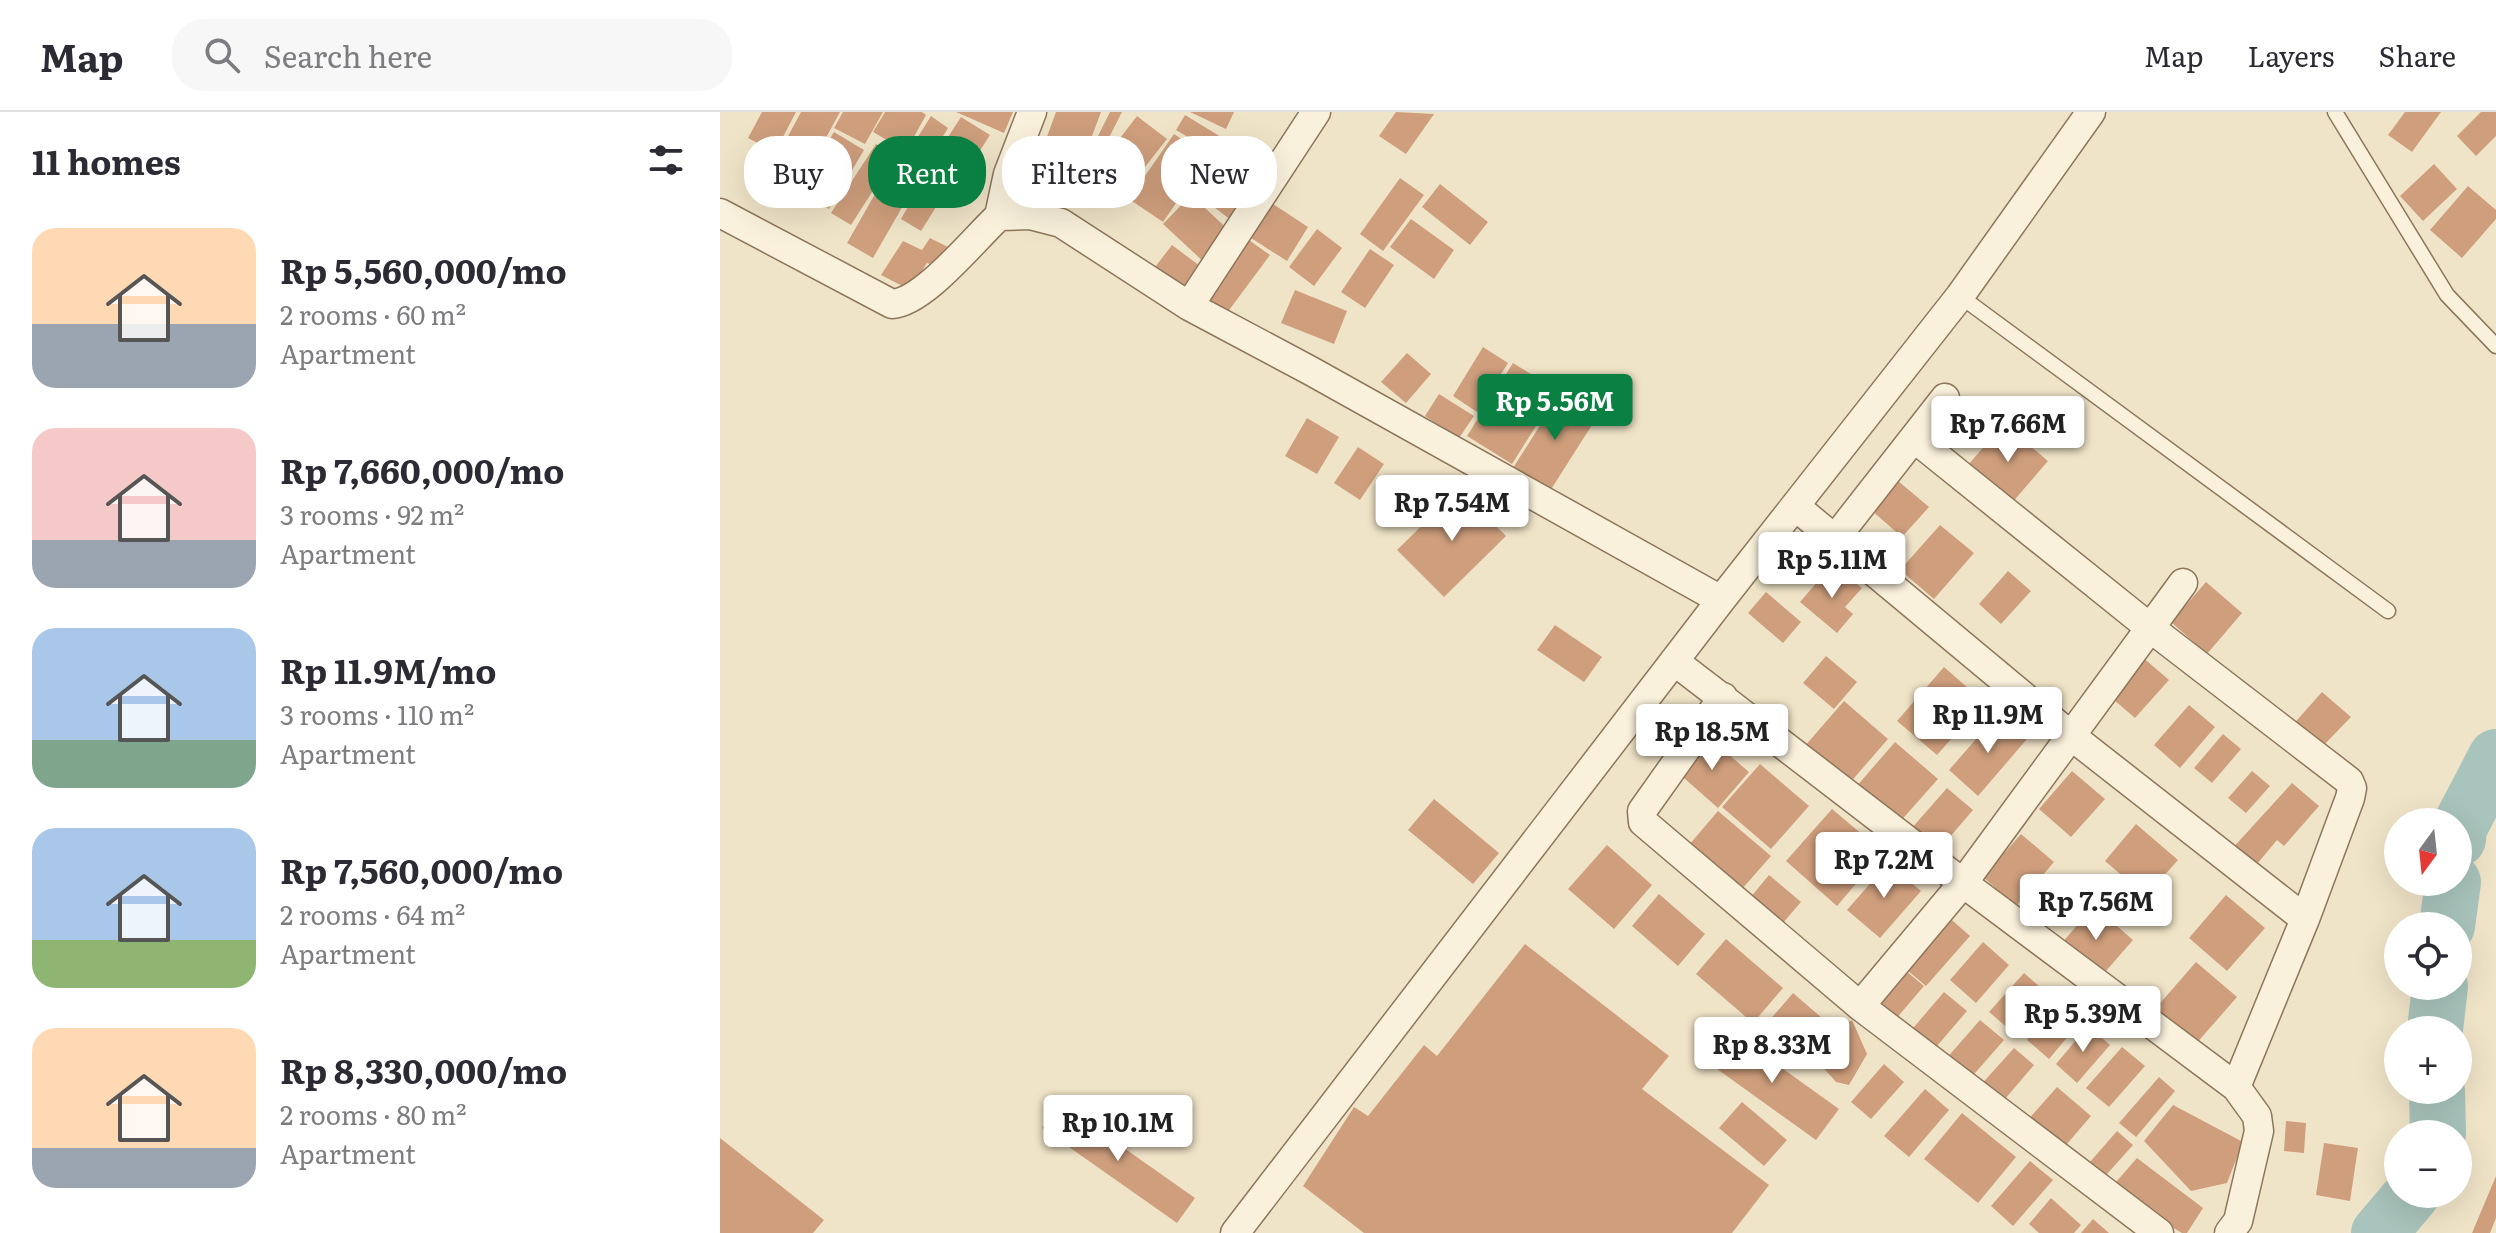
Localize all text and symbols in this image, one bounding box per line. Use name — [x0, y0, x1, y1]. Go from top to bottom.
search box — [172, 19, 732, 91]
text: Map — [40, 27, 124, 84]
icon: search — [200, 33, 244, 77]
text: Search here — [264, 33, 432, 77]
text: Map — [2144, 34, 2203, 76]
text: Layers — [2247, 34, 2334, 76]
text: Share — [2378, 34, 2456, 76]
text: 11 homes — [32, 135, 181, 185]
chip: Buy — [744, 136, 852, 208]
chip: Rent — [868, 136, 986, 208]
chip: Filters — [1002, 136, 1145, 208]
chip: New — [1161, 136, 1277, 208]
icon: filters — [644, 138, 688, 182]
text: Rp 5,560,000/mo — [280, 244, 567, 294]
icon: home — [96, 260, 192, 356]
text: 2 rooms · 60 m² — [280, 294, 466, 333]
text: Apartment — [280, 333, 416, 372]
pin: Rp 5.56M — [1472, 374, 1638, 442]
text: Rp 5.56M — [1496, 380, 1614, 419]
pin: Rp 7.66M — [1925, 396, 2091, 464]
text: Rp 7.66M — [1949, 402, 2067, 441]
text: Rp 7,660,000/mo — [280, 444, 565, 494]
icon: home — [96, 460, 192, 556]
pin: Rp 7.54M — [1369, 475, 1535, 543]
text: Rp 7.54M — [1394, 481, 1510, 520]
text: 3 rooms · 92 m² — [280, 494, 464, 533]
pin: Rp 5.11M — [1749, 532, 1915, 600]
text: Apartment — [280, 533, 416, 572]
text: Rp 5.11M — [1776, 538, 1888, 577]
text: Rp 11.9M/mo — [280, 644, 496, 694]
icon: home — [96, 660, 192, 756]
pin: Rp 11.9M — [1905, 687, 2071, 755]
text: Rp 11.9M — [1932, 693, 2044, 732]
text: 3 rooms · 110 m² — [280, 694, 474, 733]
pin: Rp 18.5M — [1629, 704, 1795, 772]
text: Rp 18.5M — [1654, 710, 1770, 749]
text: Apartment — [280, 733, 416, 772]
north arrow — [2384, 808, 2472, 896]
map controls — [2384, 808, 2472, 1208]
pin: Rp 7.2M — [1810, 832, 1958, 900]
text: Rp 7.2M — [1834, 838, 1934, 877]
text: Rp 7,560,000/mo — [280, 844, 563, 894]
icon: home — [96, 860, 192, 956]
pin: Rp 7.56M — [2013, 874, 2179, 942]
text: Rp 7.56M — [2038, 880, 2154, 919]
text: 2 rooms · 64 m² — [280, 894, 465, 933]
button: locate — [2384, 912, 2472, 1000]
text: Apartment — [280, 933, 416, 972]
pin: Rp 5.39M — [2000, 986, 2166, 1054]
text: Rp 5.39M — [2023, 992, 2143, 1031]
button: + — [2384, 1016, 2472, 1104]
pin: Rp 8.33M — [1689, 1017, 1855, 1085]
text: Rp 8.33M — [1712, 1023, 1832, 1062]
text: Rp 8,330,000/mo — [280, 1044, 567, 1094]
icon: home — [96, 1060, 192, 1156]
text: 2 rooms · 80 m² — [280, 1094, 467, 1133]
pin: Rp 10.1M — [1035, 1095, 1201, 1163]
text: Rp 10.1M — [1061, 1101, 1175, 1140]
button: − — [2384, 1120, 2472, 1208]
text: Apartment — [280, 1133, 416, 1172]

